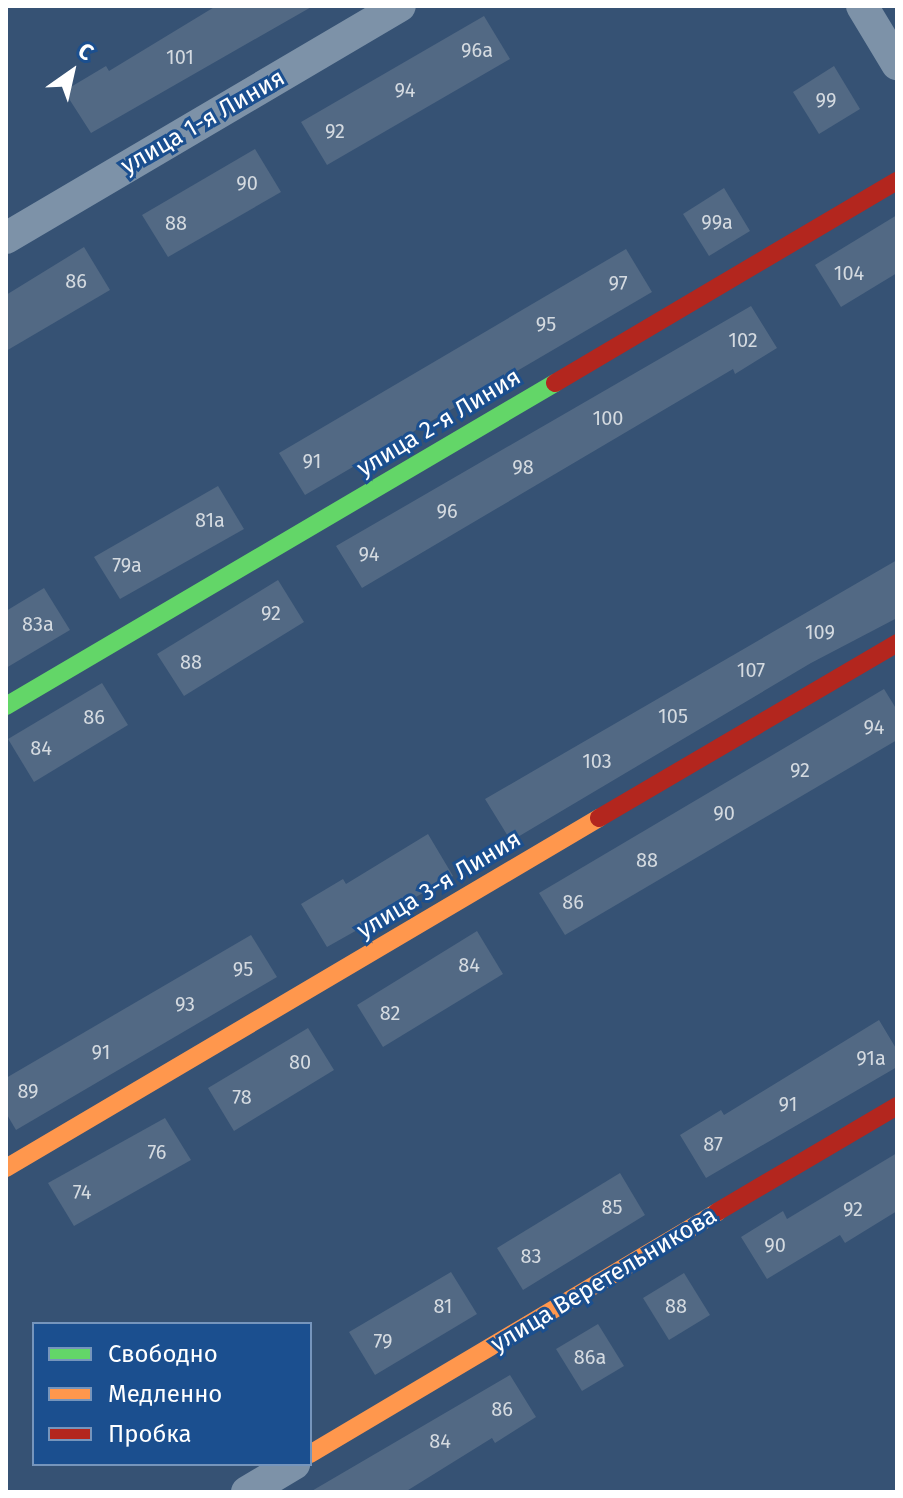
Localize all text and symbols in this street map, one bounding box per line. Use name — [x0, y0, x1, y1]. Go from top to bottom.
north arrow — [32, 32, 112, 112]
text: С — [73, 37, 98, 66]
house number: 96а — [461, 38, 493, 62]
house number: 101 — [166, 45, 194, 69]
street label: улица 1-я Линия — [116, 63, 290, 181]
house number: 94 — [395, 78, 415, 102]
house number: 99 — [816, 88, 836, 112]
house number: 92 — [325, 119, 345, 143]
house number: 90 — [236, 171, 258, 195]
house number: 99а — [701, 210, 733, 234]
house number: 88 — [165, 211, 187, 235]
house number: 104 — [834, 261, 864, 285]
house number: 86 — [65, 269, 87, 293]
house number: 97 — [608, 271, 628, 295]
house number: 95 — [536, 312, 556, 336]
house number: 102 — [728, 328, 758, 352]
street label: улица 2-я Линия — [352, 363, 526, 483]
house number: 100 — [593, 406, 623, 430]
house number: 91 — [303, 449, 321, 473]
house number: 98 — [512, 455, 534, 479]
house number: 96 — [436, 499, 458, 523]
house number: 81а — [195, 508, 225, 532]
house number: 94 — [359, 542, 379, 566]
house number: 79а — [112, 553, 142, 577]
house number: 92 — [261, 601, 281, 625]
house number: 83а — [22, 612, 54, 636]
house number: 109 — [805, 620, 835, 644]
house number: 88 — [180, 650, 202, 674]
house number: 107 — [737, 658, 765, 682]
house number: 105 — [658, 704, 688, 728]
house number: 86 — [83, 705, 105, 729]
house number: 94 — [864, 715, 884, 739]
house number: 84 — [30, 736, 52, 760]
house number: 103 — [582, 749, 612, 773]
house number: 92 — [790, 758, 810, 782]
house number: 90 — [713, 801, 735, 825]
street label: улица 3-я Линия — [352, 825, 526, 945]
house number: 88 — [636, 848, 658, 872]
house number: 86 — [562, 890, 584, 914]
house number: 84 — [458, 953, 480, 977]
house number: 95 — [233, 957, 253, 981]
house number: 93 — [175, 992, 195, 1016]
house number: 82 — [380, 1001, 400, 1025]
house number: 91 — [92, 1040, 110, 1064]
house number: 91а — [856, 1046, 886, 1070]
house number: 80 — [289, 1050, 311, 1074]
house number: 89 — [17, 1079, 39, 1103]
house number: 78 — [232, 1085, 252, 1109]
house number: 91 — [779, 1092, 797, 1116]
house number: 87 — [703, 1132, 723, 1156]
house number: 76 — [147, 1140, 167, 1164]
house number: 74 — [73, 1180, 91, 1204]
house number: 85 — [601, 1195, 623, 1219]
house number: 92 — [843, 1197, 863, 1221]
street label: улица Веретельникова — [486, 1201, 722, 1359]
house number: 90 — [764, 1233, 786, 1257]
house number: 83 — [521, 1244, 541, 1268]
house number: 81 — [433, 1294, 453, 1318]
house number: 88 — [665, 1294, 687, 1318]
legend — [32, 1322, 312, 1466]
house number: 79 — [373, 1329, 393, 1353]
text: Свободно — [108, 1340, 218, 1368]
house number: 86а — [574, 1345, 606, 1369]
text: Медленно — [108, 1380, 222, 1408]
house number: 86 — [491, 1397, 513, 1421]
text: Пробка — [108, 1420, 192, 1448]
house number: 84 — [429, 1429, 451, 1453]

